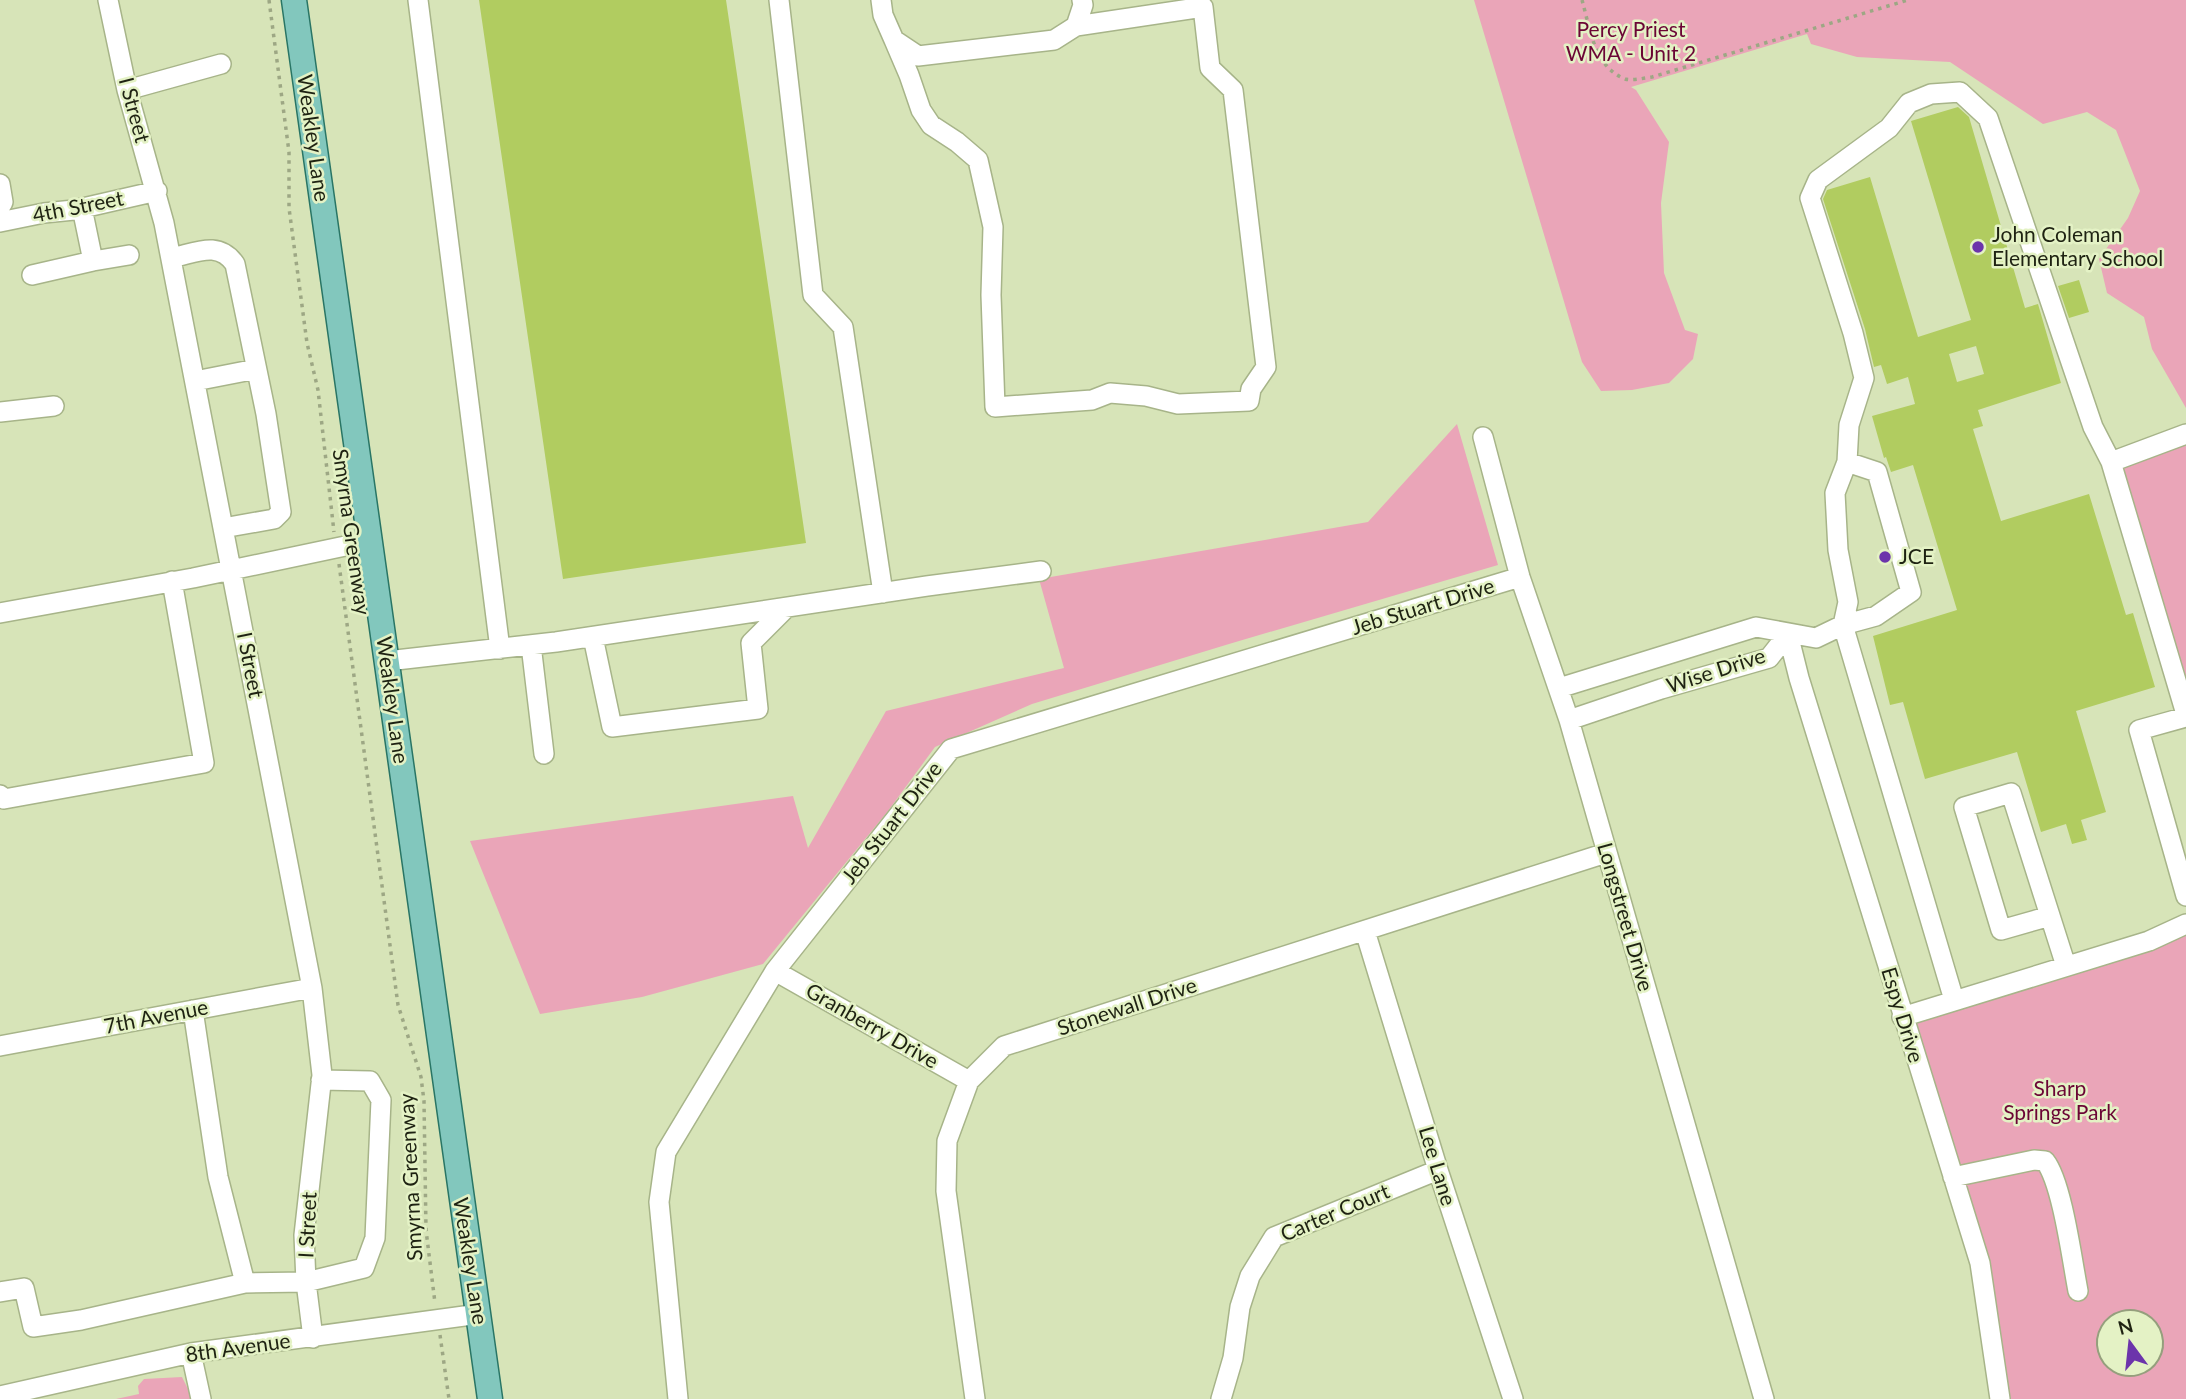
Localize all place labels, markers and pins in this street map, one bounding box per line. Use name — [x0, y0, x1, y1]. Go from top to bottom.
place label: John Coleman Elementary School — [1992, 221, 2163, 270]
marker: John Coleman Elementary School — [1970, 239, 1986, 255]
place label: JCE — [1899, 543, 1934, 568]
marker: JCE — [1877, 549, 1893, 565]

